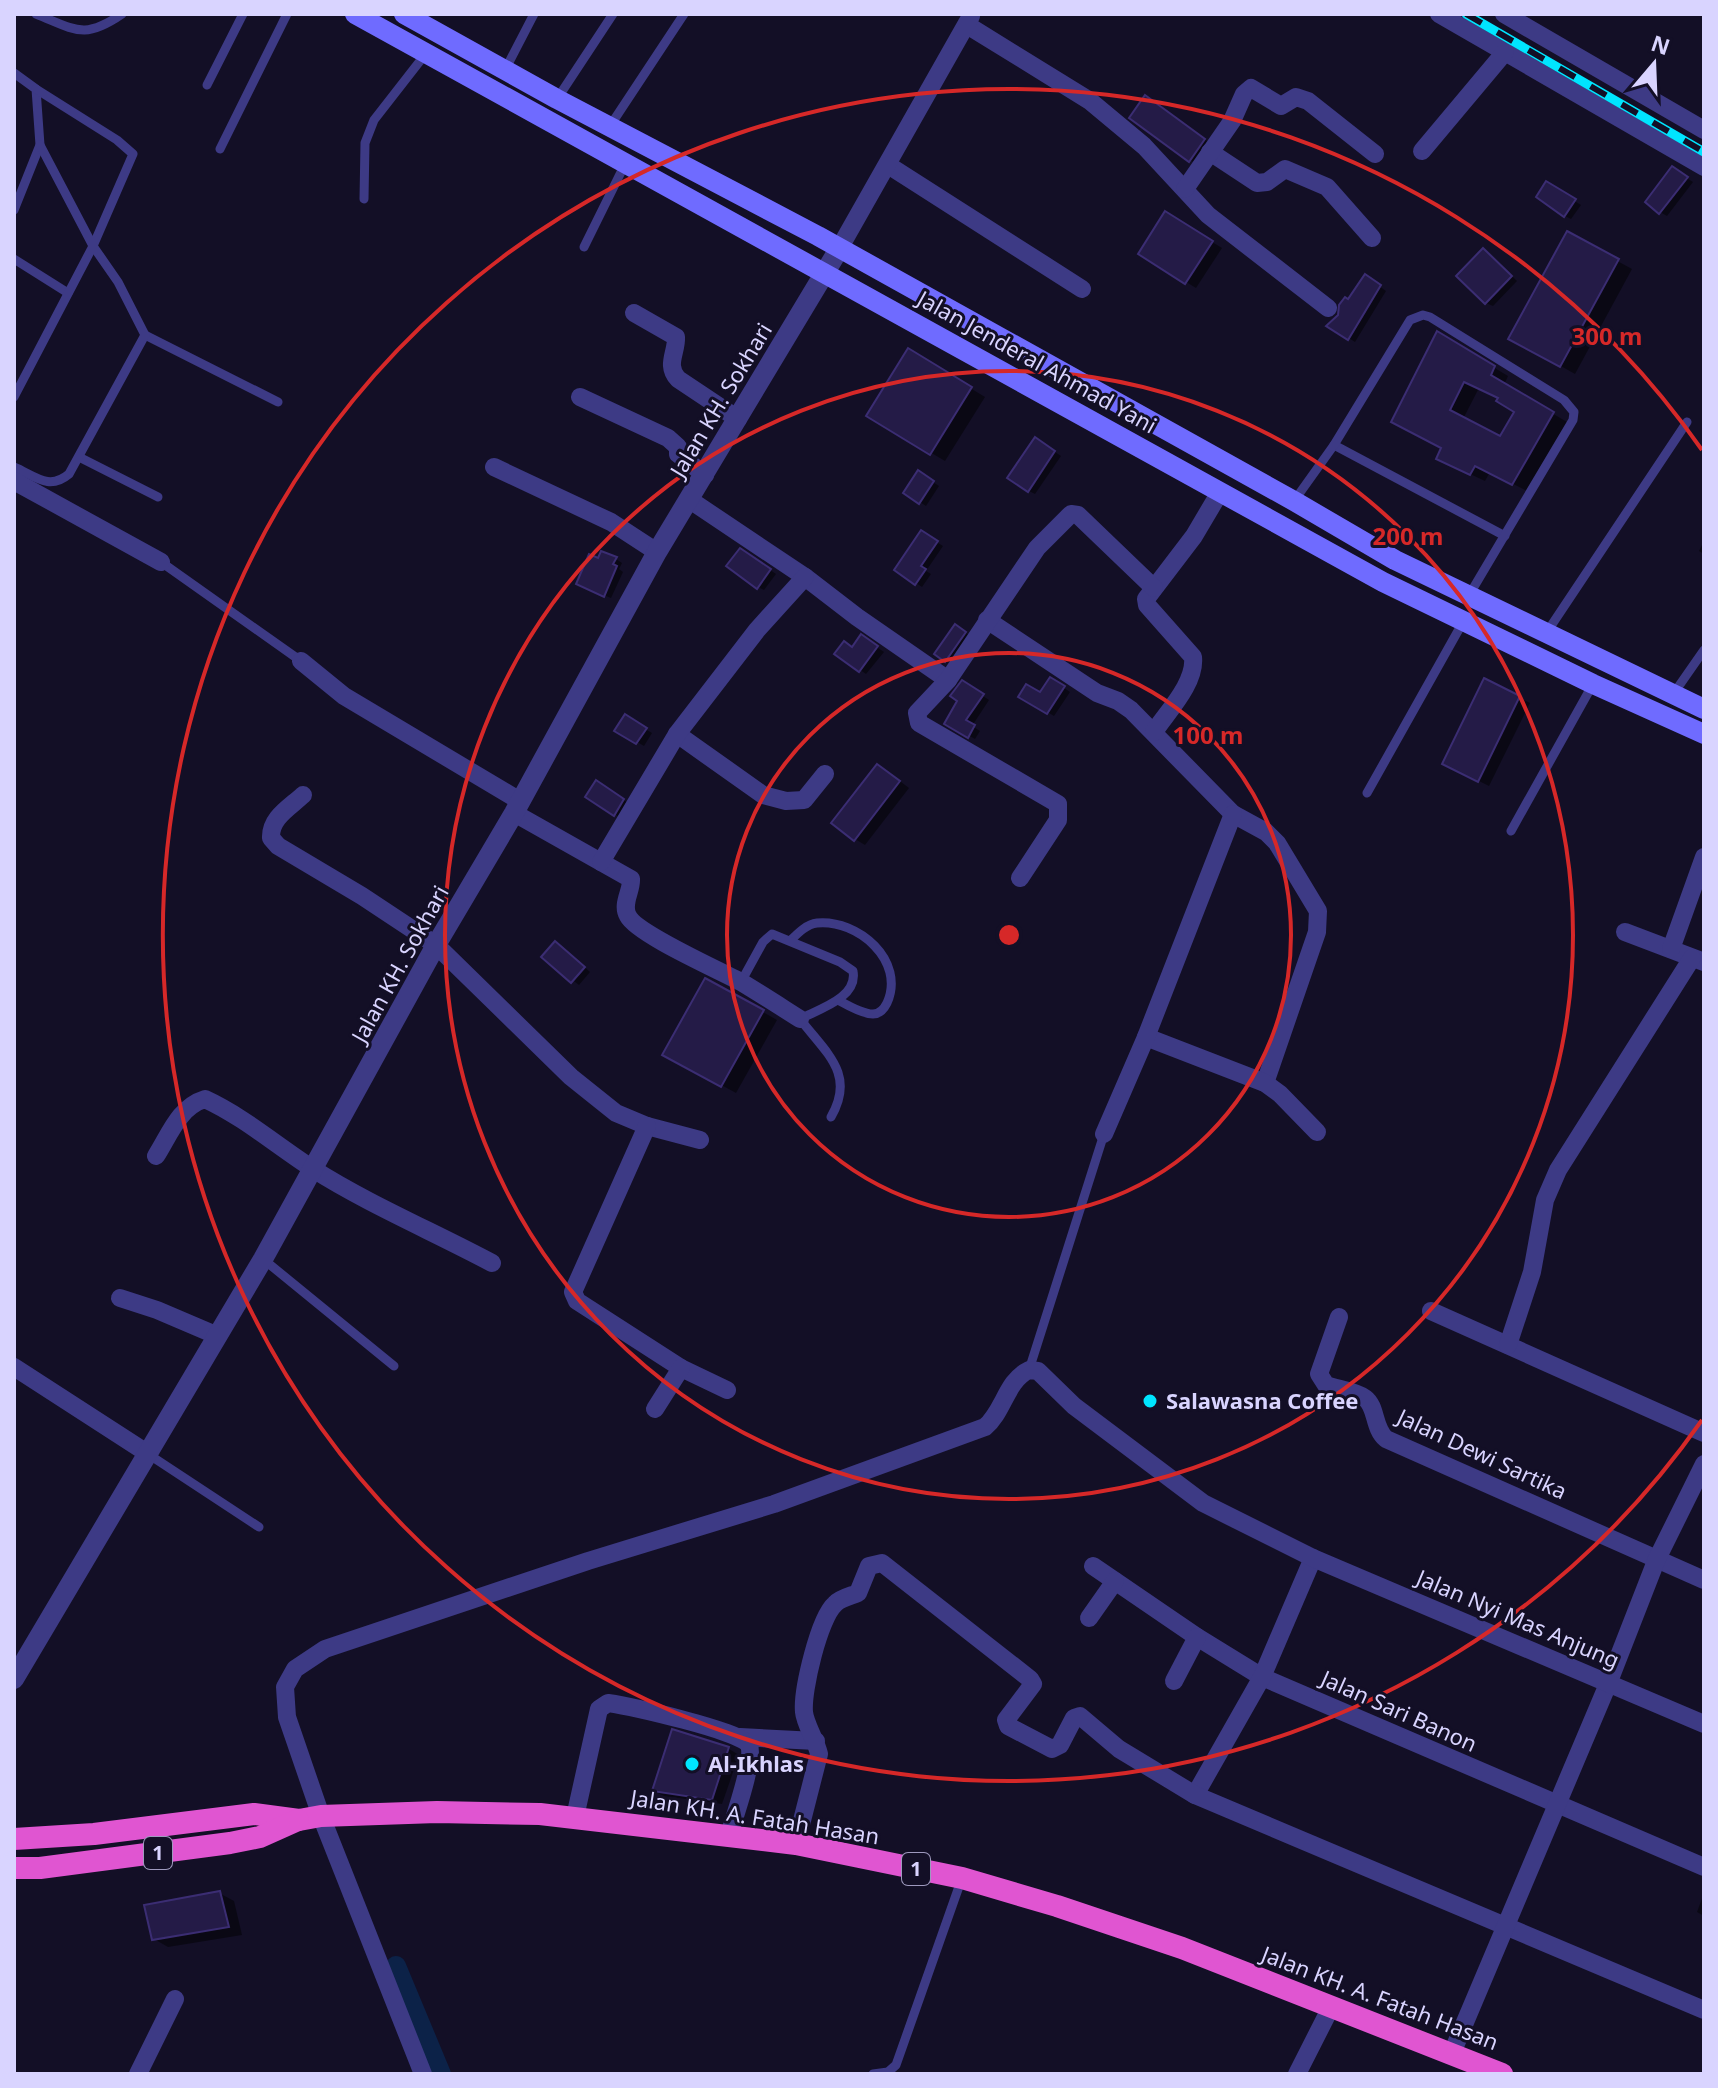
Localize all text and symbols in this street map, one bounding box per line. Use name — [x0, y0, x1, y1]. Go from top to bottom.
north arrow — [1614, 24, 1694, 104]
text: N — [1647, 27, 1674, 61]
street label: Jalan Jenderal Ahmad Yani — [911, 282, 1162, 439]
street label: Jalan KH. Sokhari — [661, 317, 778, 484]
text: 300 m — [1572, 319, 1642, 352]
text: 200 m — [1373, 519, 1443, 552]
text: 100 m — [1173, 718, 1243, 751]
street label: Jalan KH. Sokhari — [343, 880, 455, 1049]
centre of rings — [995, 921, 1023, 949]
place label: Salawasna Coffee — [1166, 1385, 1358, 1415]
marker: Salawasna Coffee — [1141, 1392, 1159, 1410]
street label: Jalan Dewi Sartika — [1391, 1400, 1572, 1505]
street label: Jalan Nyi Mas Anjung — [1411, 1561, 1624, 1674]
street label: Jalan Sari Banon — [1315, 1661, 1482, 1758]
place label: Al-Ikhlas — [708, 1748, 804, 1778]
marker: Al-Ikhlas — [683, 1755, 701, 1773]
street label: Jalan KH. A. Fatah Hasan — [627, 1781, 882, 1850]
road number: 1 — [144, 1837, 172, 1869]
road number: 1 — [902, 1853, 930, 1885]
street label: Jalan KH. A. Fatah Hasan — [1256, 1937, 1503, 2056]

